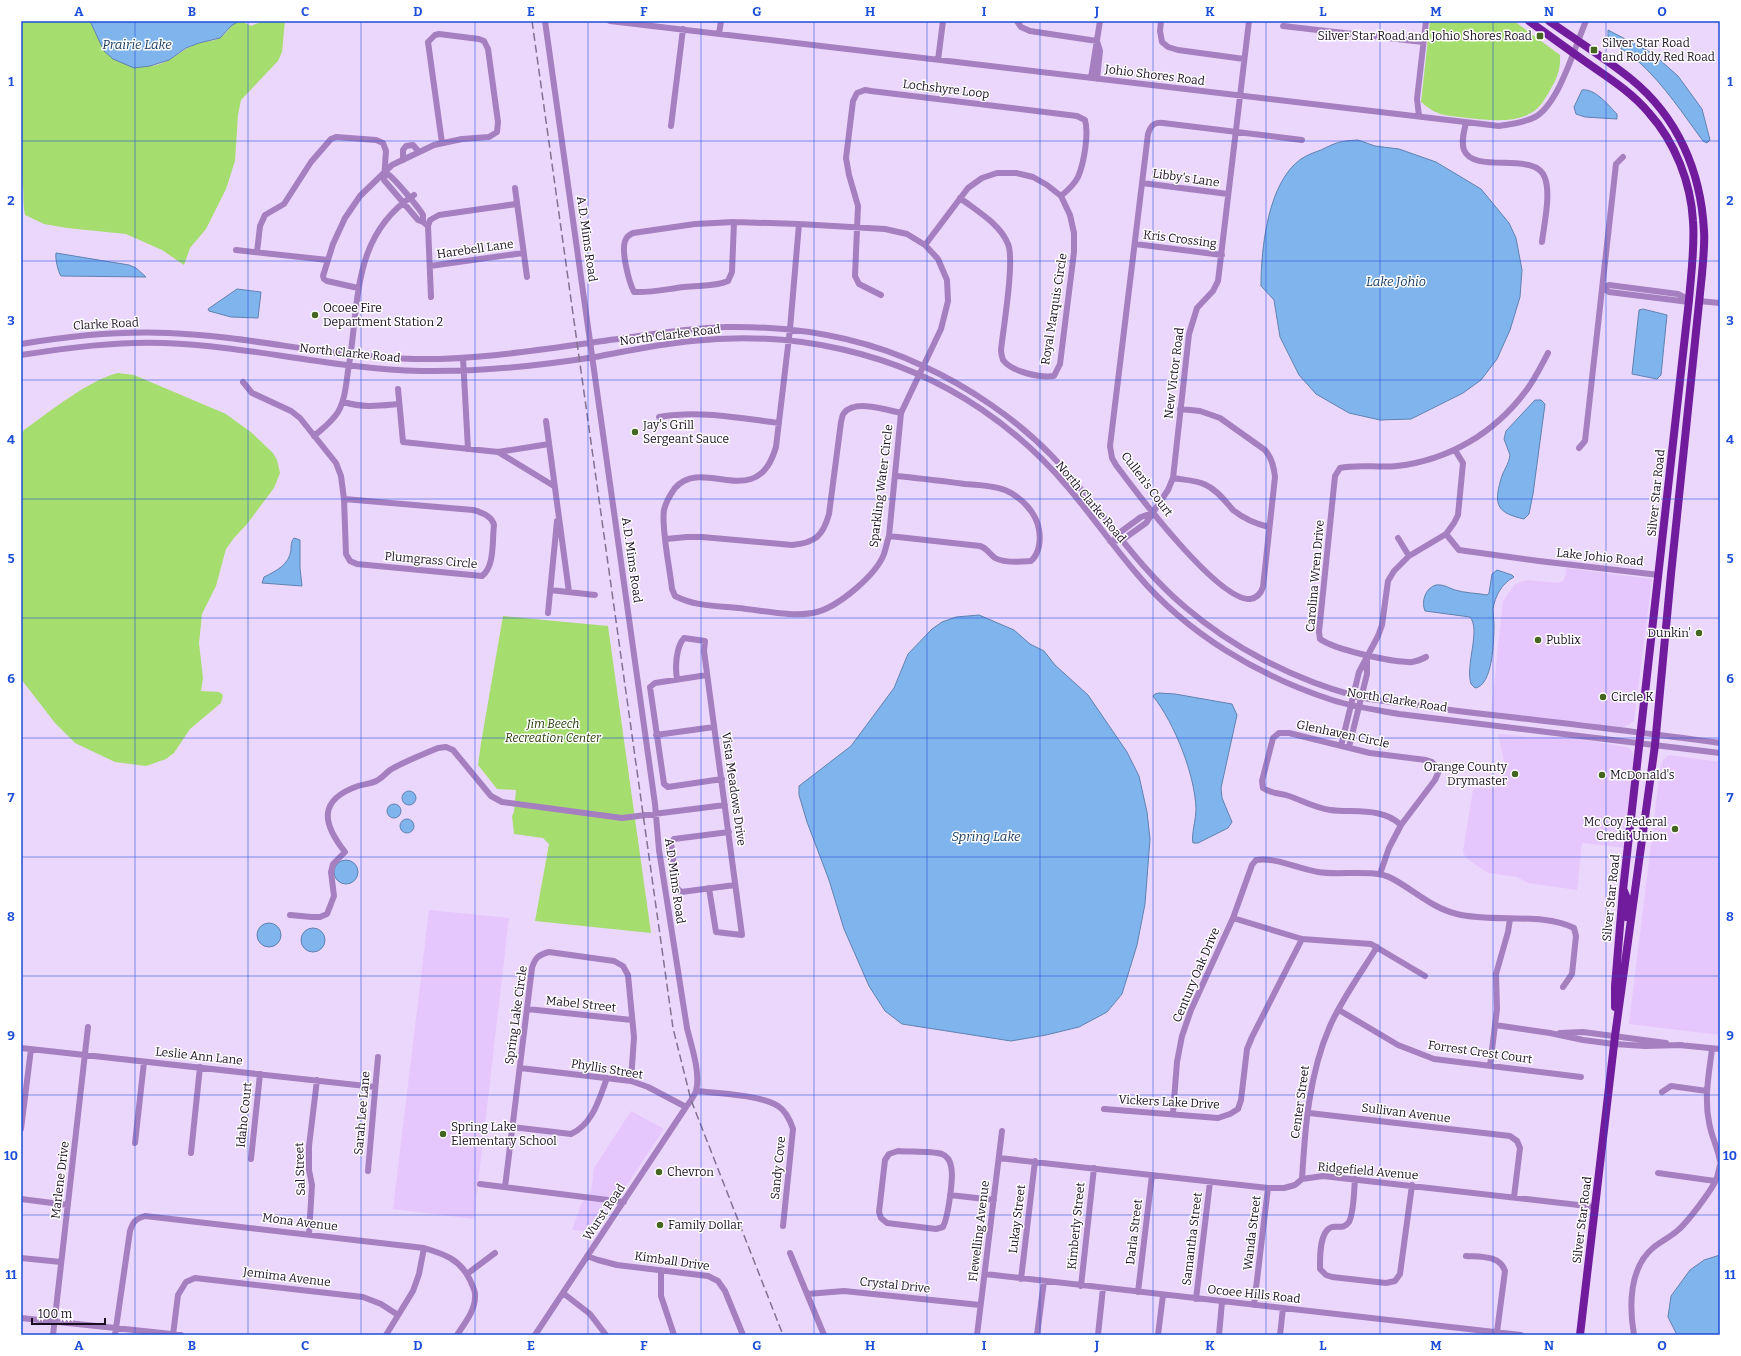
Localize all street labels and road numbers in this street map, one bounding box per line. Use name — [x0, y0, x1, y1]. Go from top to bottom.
street label: Johio Shores Road — [1103, 62, 1206, 88]
street label: Lochshyre Loop — [902, 77, 990, 101]
street label: Libby's Lane — [1152, 166, 1220, 190]
street label: A.D. Mims Road — [574, 195, 600, 283]
street label: Kris Crossing — [1143, 228, 1218, 250]
street label: Harebell Lane — [436, 237, 514, 261]
street label: Royal Marquis Circle — [1038, 252, 1070, 366]
street label: Clarke Road — [73, 315, 139, 333]
street label: North Clarke Road — [619, 322, 721, 348]
street label: New Victor Road — [1161, 326, 1187, 420]
street label: North Clarke Road — [299, 341, 401, 365]
street label: Sparkling Water Circle — [866, 424, 896, 548]
street label: Cullen's Court — [1118, 449, 1176, 519]
street label: Silver Star Road — [1644, 449, 1668, 537]
street label: North Clarke Road — [1053, 459, 1129, 545]
street label: A.D. Mims Road — [619, 516, 645, 604]
street label: Carolina Wren Drive — [1303, 519, 1327, 633]
street label: Lake Johio Road — [1556, 545, 1644, 569]
street label: Plumgrass Circle — [384, 549, 478, 571]
street label: North Clarke Road — [1346, 685, 1448, 715]
street label: Glenhaven Circle — [1295, 717, 1391, 751]
street label: Vista Meadows Drive — [719, 731, 749, 847]
street label: A.D. Mims Road — [662, 837, 688, 925]
street label: Silver Star Road — [1599, 854, 1623, 942]
street label: Century Oak Drive — [1170, 926, 1222, 1024]
street label: Spring Lake Circle — [502, 965, 530, 1065]
street label: Mabel Street — [545, 993, 617, 1015]
street label: Forrest Crest Court — [1427, 1038, 1534, 1066]
street label: Leslie Ann Lane — [155, 1044, 243, 1068]
street label: Phyllis Street — [570, 1056, 645, 1082]
street label: Center Street — [1288, 1064, 1312, 1140]
street label: Sarah Lee Lane — [351, 1071, 373, 1155]
street label: Idaho Court — [234, 1081, 254, 1148]
street label: Vickers Lake Drive — [1118, 1092, 1220, 1112]
street label: Sullivan Avenue — [1361, 1101, 1451, 1125]
street label: Sandy Cove — [768, 1136, 788, 1200]
street label: Marlene Drive — [48, 1140, 72, 1220]
street label: Sal Street — [292, 1142, 308, 1196]
street label: Ridgefield Avenue — [1317, 1160, 1419, 1182]
street label: Silver Star Road — [1570, 1176, 1594, 1264]
street label: Flewelling Avenue — [966, 1180, 992, 1282]
street label: Wurst Road — [580, 1181, 628, 1243]
street label: Kimberly Street — [1064, 1181, 1088, 1270]
street label: Lukay Street — [1006, 1183, 1028, 1254]
street label: Samantha Street — [1179, 1191, 1205, 1286]
street label: Wanda Street — [1240, 1194, 1264, 1271]
street label: Darla Street — [1123, 1198, 1145, 1266]
street label: Mona Avenue — [261, 1210, 339, 1234]
street label: Kimball Drive — [634, 1249, 710, 1273]
street label: Jemima Avenue — [241, 1265, 332, 1289]
street label: Crystal Drive — [859, 1274, 931, 1296]
street label: Ocoee Hills Road — [1207, 1282, 1301, 1306]

